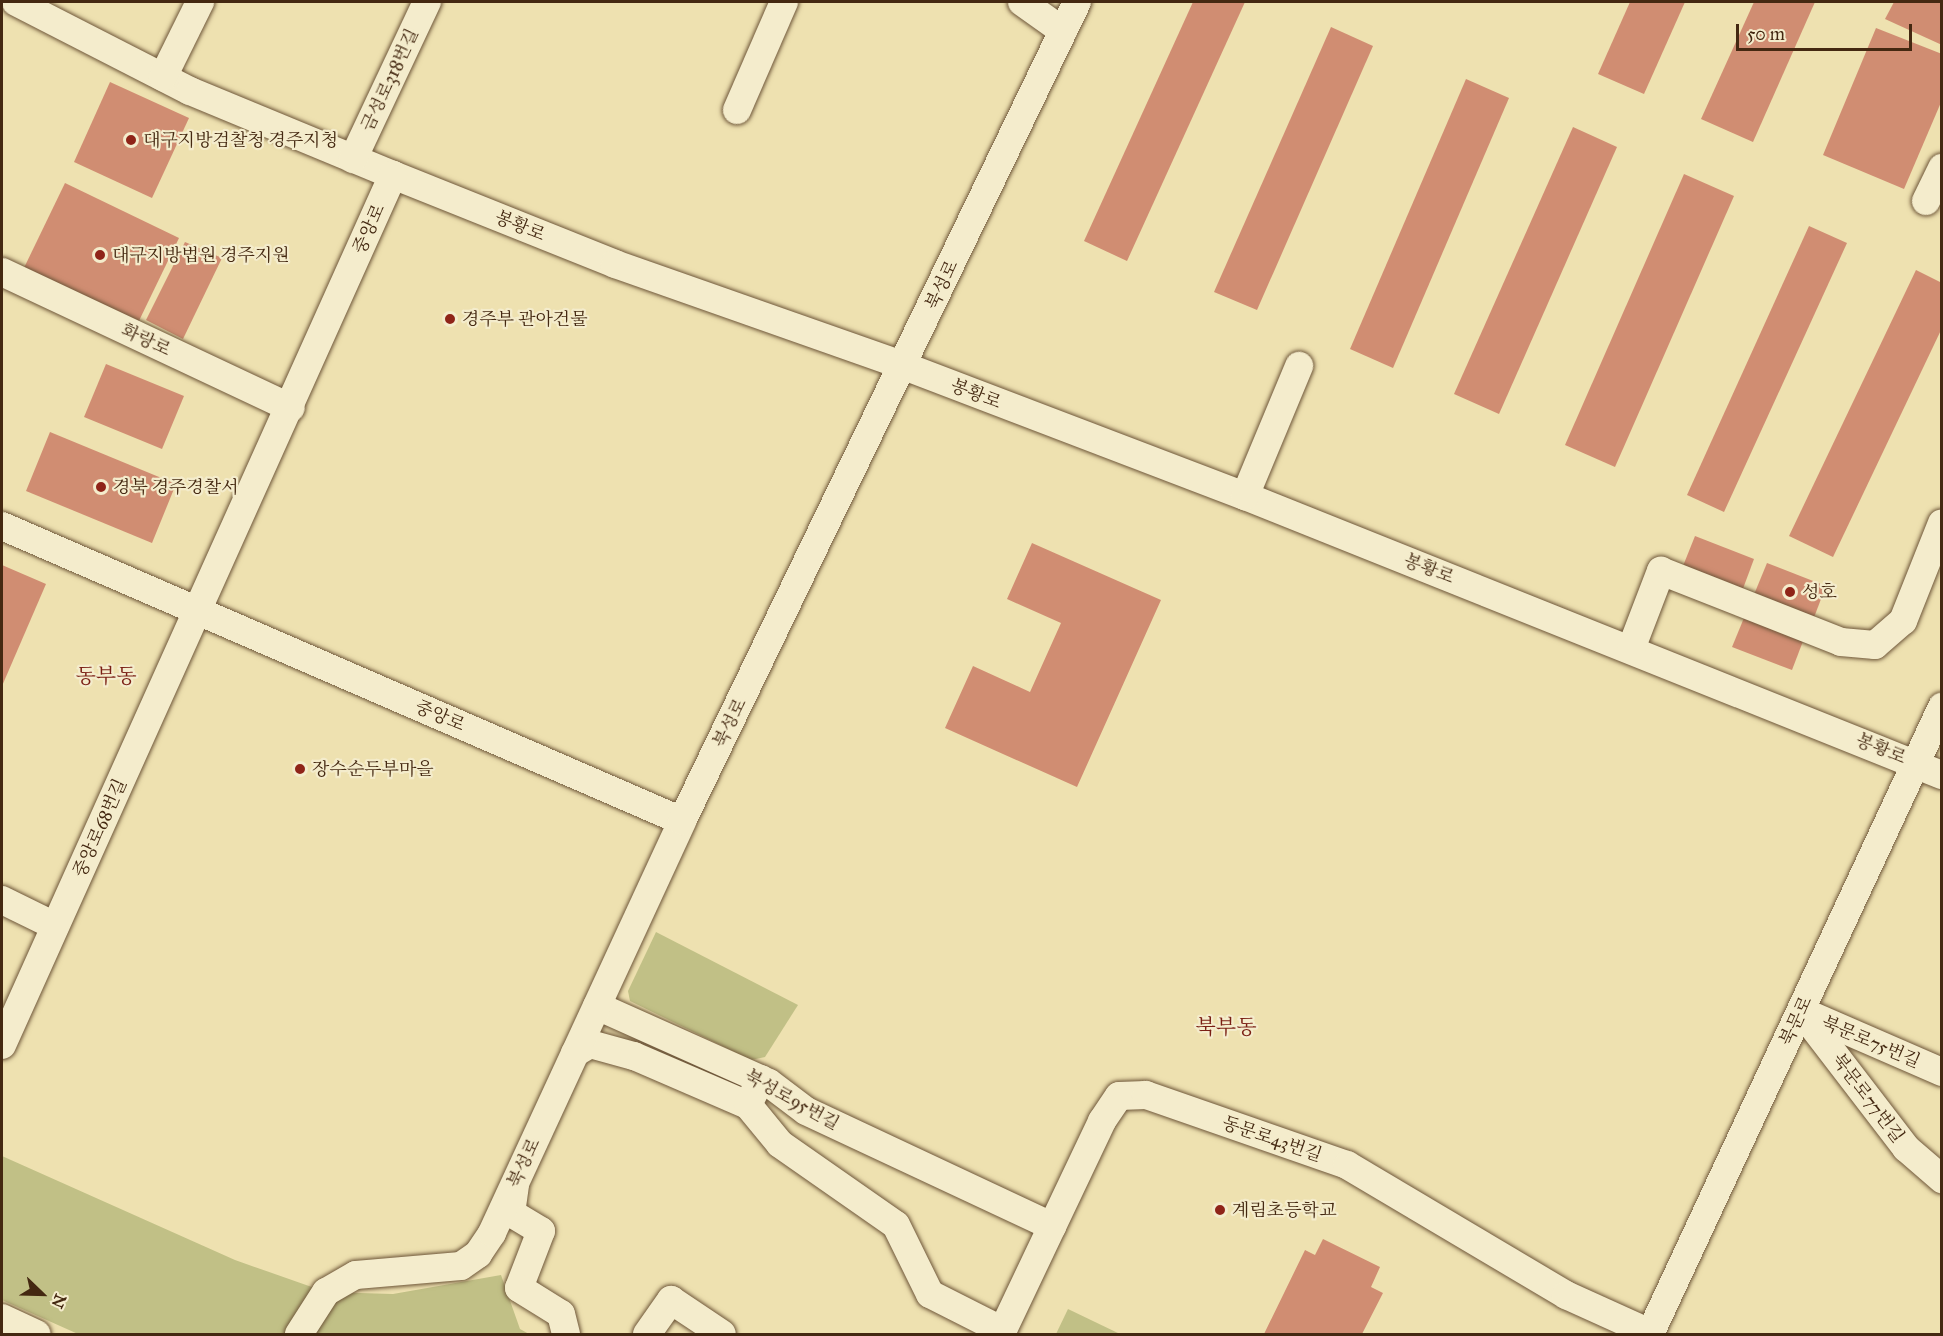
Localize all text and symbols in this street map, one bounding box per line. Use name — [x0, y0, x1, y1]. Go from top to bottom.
scale bar — [1739, 12, 1914, 50]
text: 50 m — [1747, 23, 1785, 45]
street label: 금성로318번길 — [357, 25, 423, 135]
place label: 대구지방검찰청 경주지청 — [143, 129, 338, 151]
marker: 대구지방검찰청 경주지청 — [124, 133, 138, 147]
street label: 중앙로 — [349, 201, 389, 257]
street label: 봉황로 — [492, 206, 548, 246]
place label: 대구지방법원 경주지원 — [112, 244, 290, 266]
marker: 대구지방법원 경주지원 — [93, 248, 107, 262]
street label: 북성로 — [921, 257, 963, 313]
place label: 경주부 관아건물 — [462, 308, 588, 330]
marker: 경주부 관아건물 — [443, 312, 457, 326]
street label: 화랑로 — [118, 319, 174, 361]
street label: 봉황로 — [948, 375, 1004, 413]
place label: 경북 경주경찰서 — [113, 476, 239, 498]
marker: 경북 경주경찰서 — [94, 480, 108, 494]
street label: 봉황로 — [1401, 550, 1457, 588]
place label: 성호 — [1802, 581, 1837, 603]
marker: 성호 — [1783, 585, 1797, 599]
district label: 동부동 — [76, 663, 136, 689]
street label: 북성로 — [709, 695, 751, 751]
street label: 중앙로 — [412, 696, 468, 736]
street label: 봉황로 — [1853, 729, 1909, 769]
place label: 장수순두부마을 — [312, 758, 434, 780]
marker: 장수순두부마을 — [293, 762, 307, 776]
street label: 중앙로68번길 — [69, 775, 131, 881]
street label: 북문로 — [1775, 993, 1817, 1049]
street label: 북문로75번길 — [1818, 1012, 1924, 1072]
district label: 북부동 — [1196, 1014, 1256, 1040]
street label: 북문로77번길 — [1827, 1049, 1909, 1147]
street label: 북성로95번길 — [741, 1065, 843, 1135]
street label: 동문로43번길 — [1219, 1112, 1325, 1166]
street label: 북성로 — [503, 1135, 545, 1191]
place label: 계림초등학교 — [1232, 1199, 1336, 1221]
marker: 계림초등학교 — [1213, 1203, 1227, 1217]
north arrow — [12, 1264, 72, 1324]
text: N — [48, 1291, 70, 1311]

